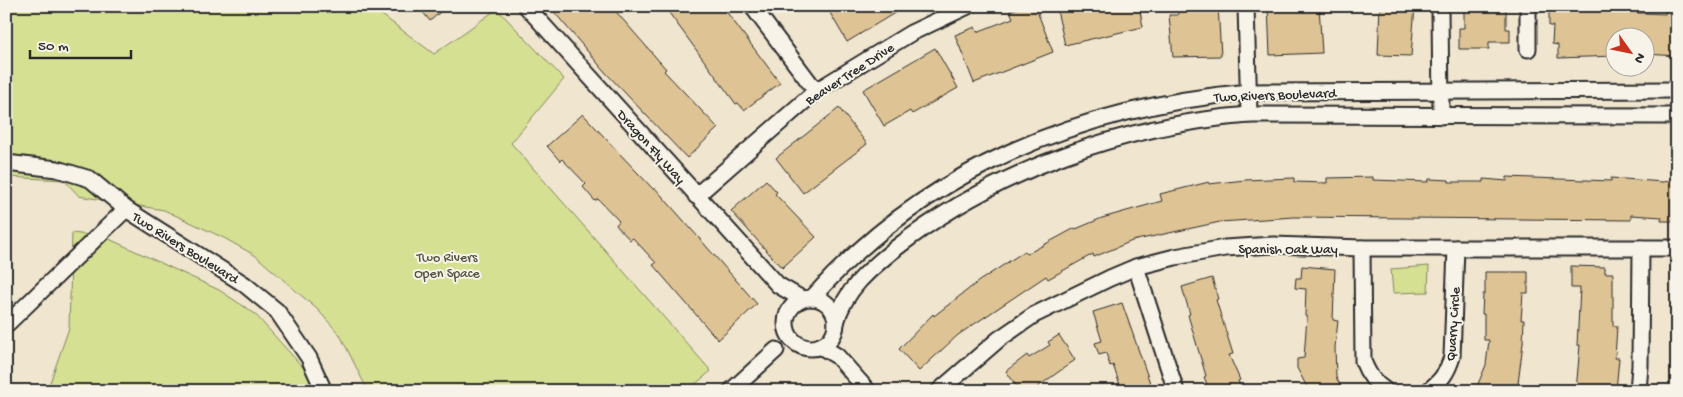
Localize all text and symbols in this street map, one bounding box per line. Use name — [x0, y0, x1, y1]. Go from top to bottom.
scale bar — [30, 28, 131, 60]
north arrow — [1606, 28, 1656, 78]
text: 50 m — [38, 38, 69, 56]
street label: Beaver Tree Drive — [802, 40, 899, 111]
text: N — [1629, 49, 1648, 66]
street label: Two Rivers Boulevard — [1213, 86, 1338, 107]
street label: Dragon Fly Way — [612, 106, 688, 188]
street label: Two Rivers Boulevard — [127, 209, 243, 290]
street label: Spanish Oak Way — [1238, 242, 1338, 259]
park label: Two Rivers Open Space — [414, 250, 481, 283]
street label: Quarry Circle — [1443, 286, 1466, 362]

